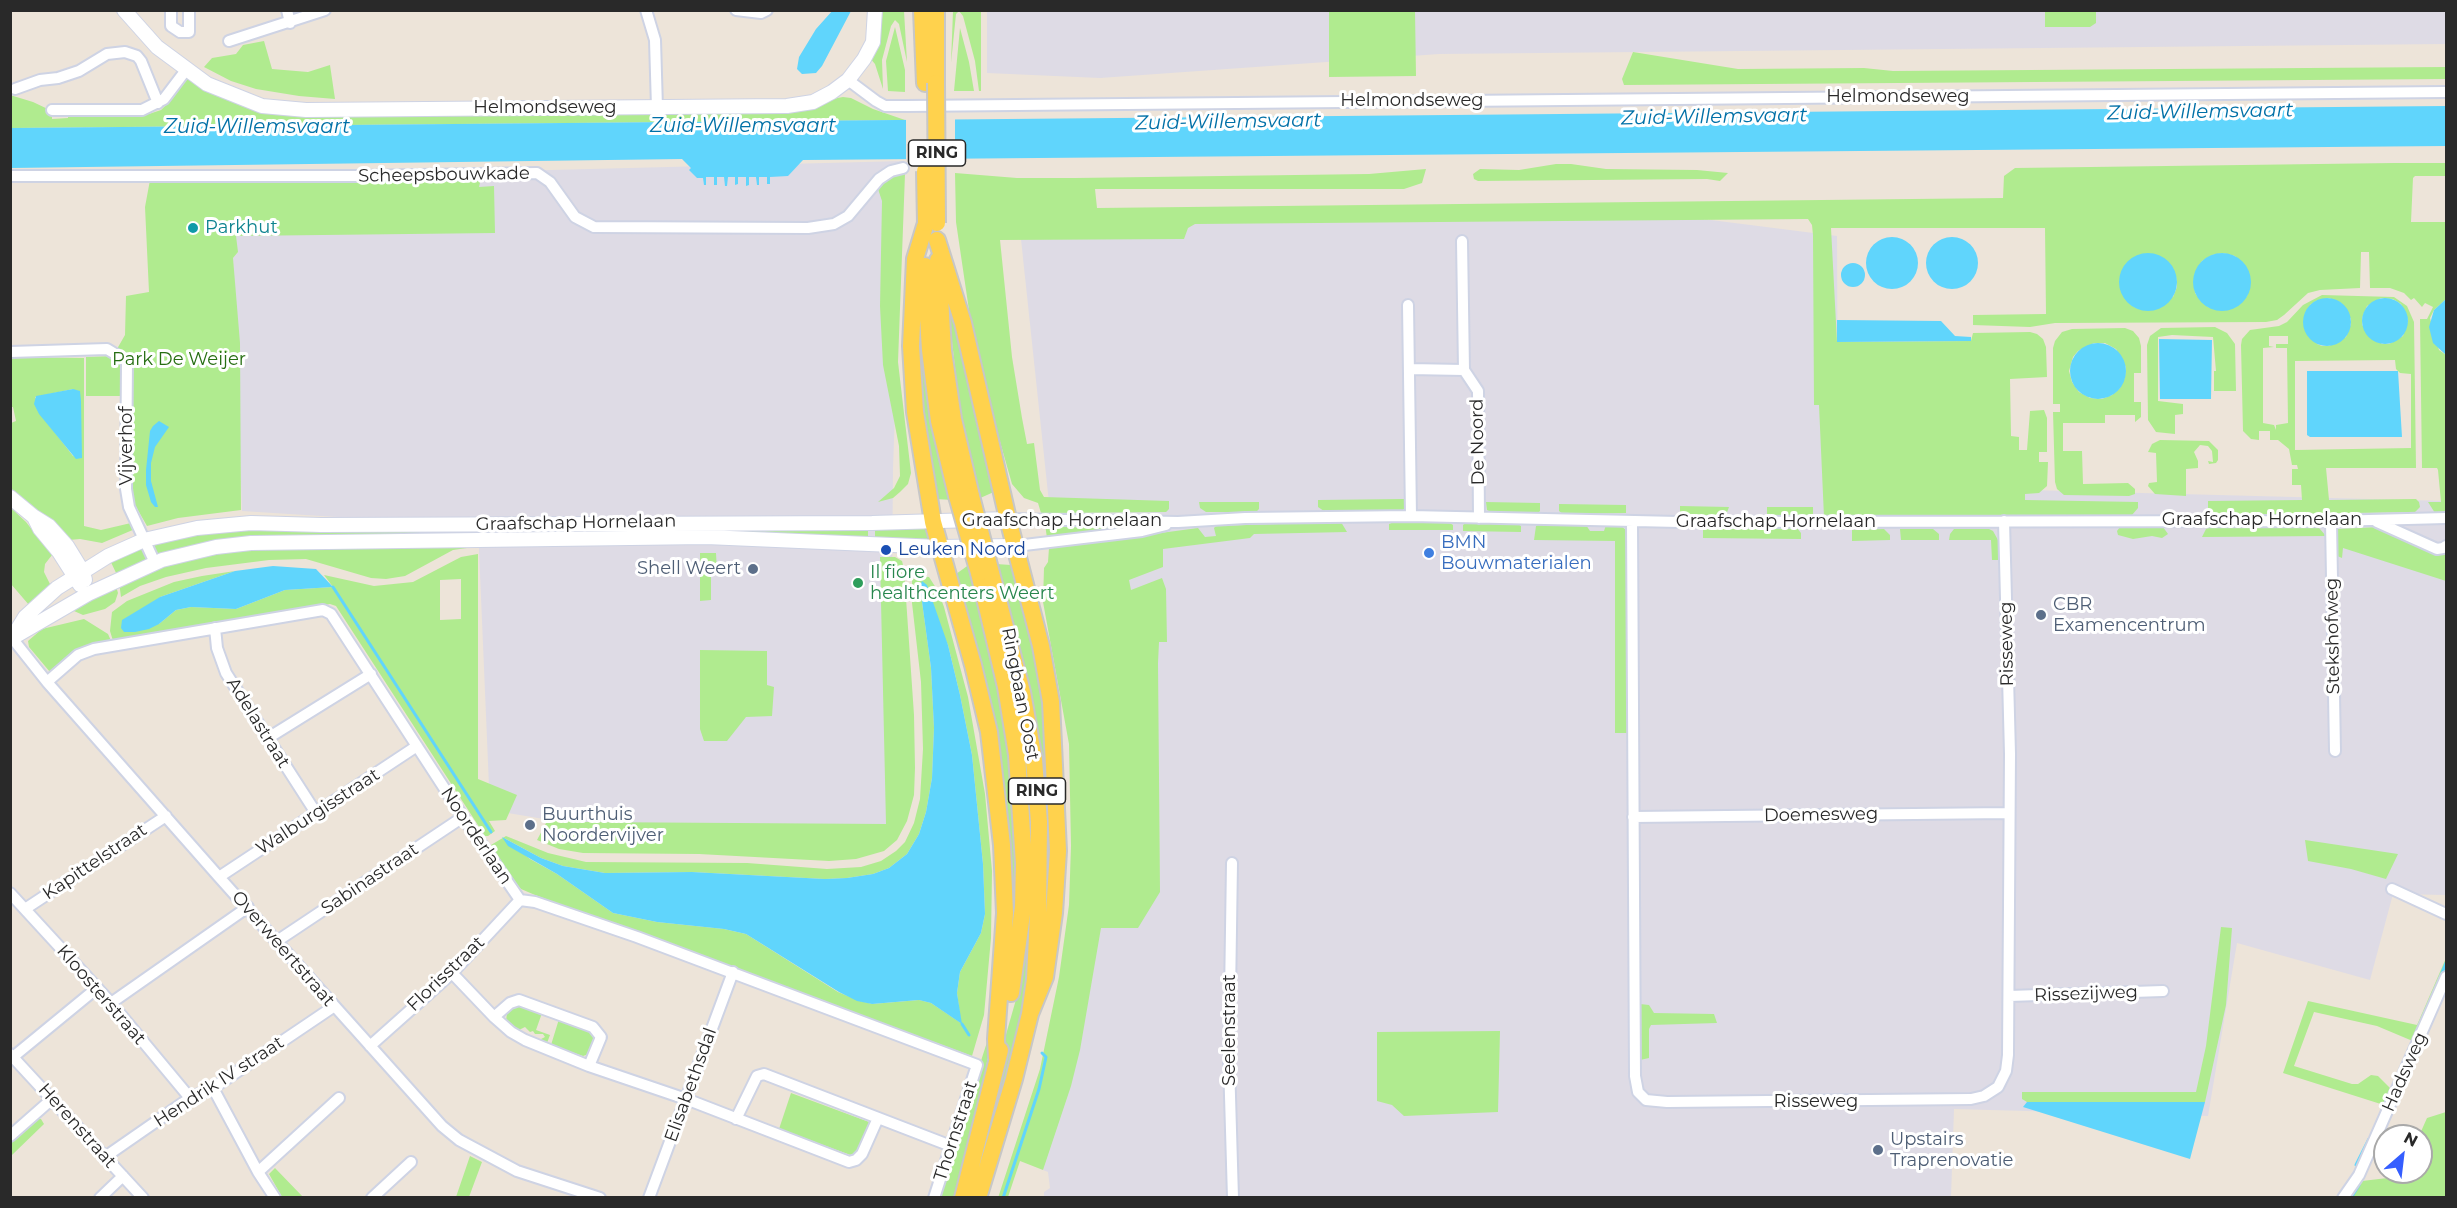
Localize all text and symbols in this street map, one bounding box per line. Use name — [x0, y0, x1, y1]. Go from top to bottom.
street label: Helmondseweg — [1826, 86, 1970, 108]
street label: Helmondseweg — [1340, 90, 1484, 112]
street label: Helmondseweg — [473, 97, 617, 119]
water label: Zuid-Willemsvaart — [2107, 98, 2293, 126]
water label: Zuid-Willemsvaart — [1621, 103, 1807, 131]
water label: Zuid-Willemsvaart — [1135, 108, 1321, 136]
water label: Zuid-Willemsvaart — [650, 114, 836, 138]
water label: Zuid-Willemsvaart — [164, 115, 350, 139]
road number: RING — [908, 140, 966, 166]
street label: Scheepsbouwkade — [358, 163, 530, 187]
place label: Parkhut — [205, 217, 278, 239]
marker: Parkhut — [186, 221, 200, 235]
park label: Park De Weijer — [112, 349, 246, 371]
street label: De Noord — [1466, 398, 1490, 486]
street label: Vijverhof — [116, 406, 138, 486]
street label: Graafschap Hornelaan — [2162, 509, 2362, 531]
street label: Graafschap Hornelaan — [476, 510, 676, 536]
street label: Graafschap Hornelaan — [962, 510, 1162, 532]
street label: Graafschap Hornelaan — [1676, 511, 1876, 533]
place label: BMN Bouwmaterialen — [1441, 532, 1592, 574]
place label: Leuken Noord — [898, 539, 1026, 561]
marker: Leuken Noord — [879, 543, 893, 557]
marker: BMN Bouwmaterialen — [1422, 546, 1436, 560]
place label: Shell Weert — [637, 558, 741, 580]
marker: Shell Weert — [746, 562, 760, 576]
place label: Il fiore healthcenters Weert — [870, 562, 1055, 604]
marker: Il fiore healthcenters Weert — [851, 576, 865, 590]
street label: Stekshofweg — [2321, 577, 2345, 695]
place label: CBR Examencentrum — [2053, 594, 2206, 636]
street label: Risseweg — [1995, 601, 2019, 687]
marker: CBR Examencentrum — [2034, 608, 2048, 622]
street label: Ringbaan Oost — [997, 626, 1043, 762]
street label: Adelastraat — [222, 674, 294, 772]
street label: Walburgisstraat — [252, 764, 384, 860]
road number: RING — [1008, 778, 1066, 804]
street label: Noorderlaan — [436, 783, 516, 889]
street label: Doemesweg — [1764, 803, 1878, 827]
place label: Buurthuis Noordervijver — [542, 804, 664, 846]
marker: Buurthuis Noordervijver — [523, 818, 537, 832]
street label: Kapittelstraat — [39, 819, 151, 905]
street label: Sabinastraat — [317, 839, 423, 919]
street label: Overweertstraat — [227, 887, 339, 1011]
street label: Florisstraat — [403, 932, 489, 1016]
street label: Kloosterstraat — [52, 941, 150, 1049]
street label: Seelenstraat — [1219, 974, 1241, 1086]
street label: Rissezijweg — [2034, 981, 2138, 1007]
street label: Elisabethsdal — [660, 1025, 722, 1145]
street label: Hadsweg — [2378, 1029, 2432, 1115]
street label: Hendrik IV straat — [150, 1032, 288, 1132]
street label: Thornstraat — [930, 1078, 982, 1184]
street label: Herenstraat — [33, 1079, 121, 1173]
street label: Risseweg — [1774, 1091, 1858, 1113]
north arrow — [2373, 1124, 2433, 1184]
text: N — [2401, 1128, 2421, 1151]
place label: Upstairs Traprenovatie — [1890, 1129, 2013, 1172]
marker: Upstairs Traprenovatie — [1871, 1143, 1885, 1157]

